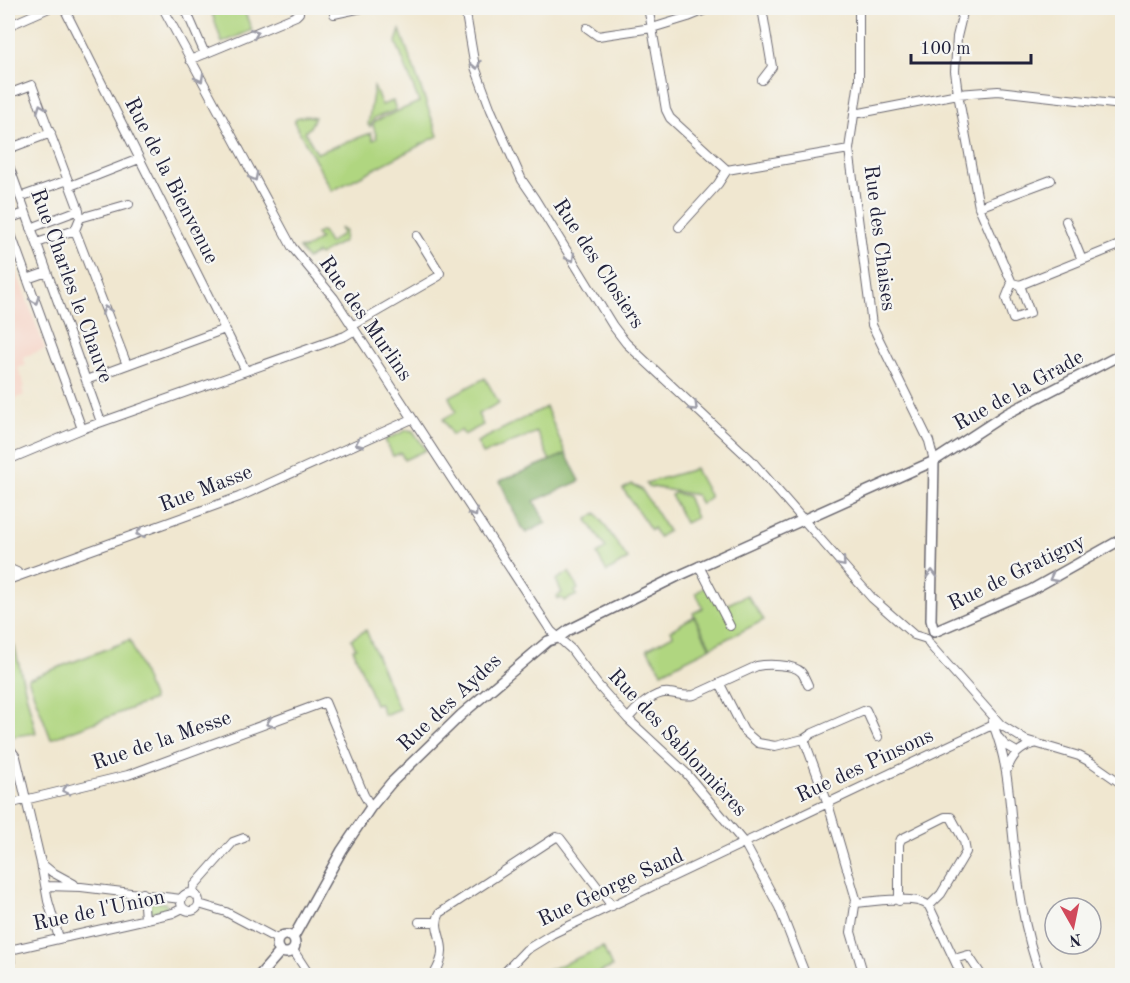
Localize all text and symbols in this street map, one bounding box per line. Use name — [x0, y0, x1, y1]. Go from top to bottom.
scale bar — [911, 27, 1031, 65]
one-way arrow — [249, 28, 260, 40]
text: 100 m — [920, 40, 971, 58]
one-way arrow — [468, 60, 481, 70]
one-way arrow — [193, 72, 204, 82]
street label: Rue de la Bienvenue — [120, 95, 222, 267]
one-way arrow — [36, 103, 48, 114]
street label: Rue des Chaises — [860, 164, 898, 312]
one-way arrow — [247, 171, 258, 182]
street label: Rue Charles le Chauve — [26, 186, 116, 386]
street label: Rue des Closiers — [548, 195, 648, 333]
one-way arrow — [563, 252, 575, 262]
street label: Rue des Murlins — [314, 253, 416, 385]
one-way arrow — [28, 294, 40, 305]
one-way arrow — [100, 305, 113, 316]
street label: Rue de la Grade — [951, 347, 1087, 435]
one-way arrow — [687, 400, 697, 411]
one-way arrow — [354, 436, 365, 448]
street label: Rue Masse — [157, 462, 255, 516]
one-way arrow — [467, 506, 478, 517]
one-way arrow — [135, 526, 146, 538]
street label: Rue de Gratigny — [945, 531, 1089, 615]
one-way arrow — [835, 556, 846, 567]
one-way arrow — [926, 569, 938, 578]
one-way arrow — [1049, 571, 1059, 582]
street label: Rue des Aydes — [394, 650, 506, 756]
street label: Rue des Sablonnières — [603, 665, 751, 821]
street label: Rue de la Messe — [90, 707, 234, 775]
one-way arrow — [266, 715, 276, 728]
street label: Rue des Pinsons — [793, 725, 937, 807]
one-way arrow — [61, 783, 71, 796]
street label: Rue George Sand — [535, 845, 687, 931]
street label: Rue de l'Union — [31, 887, 167, 935]
north arrow — [1043, 896, 1103, 956]
text: N — [1067, 930, 1082, 948]

